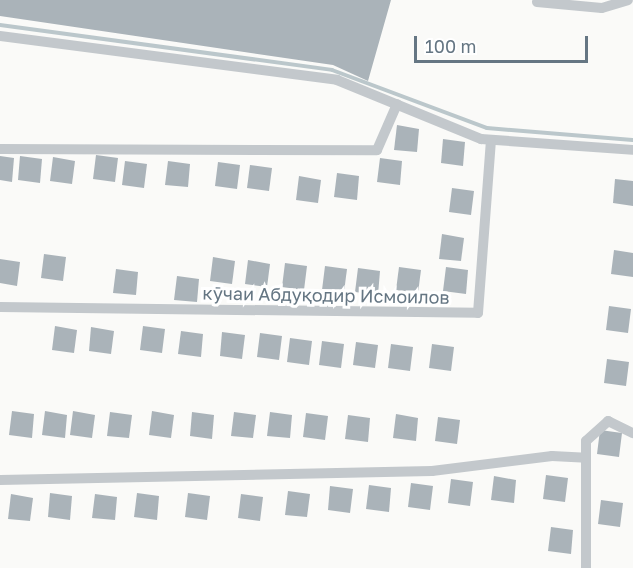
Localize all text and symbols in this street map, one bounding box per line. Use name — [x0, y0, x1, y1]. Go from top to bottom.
scale bar — [417, 24, 591, 62]
text: 100 m — [425, 35, 476, 57]
street label: кӯчаи Абдуқодир Исмоилов — [202, 282, 450, 308]

